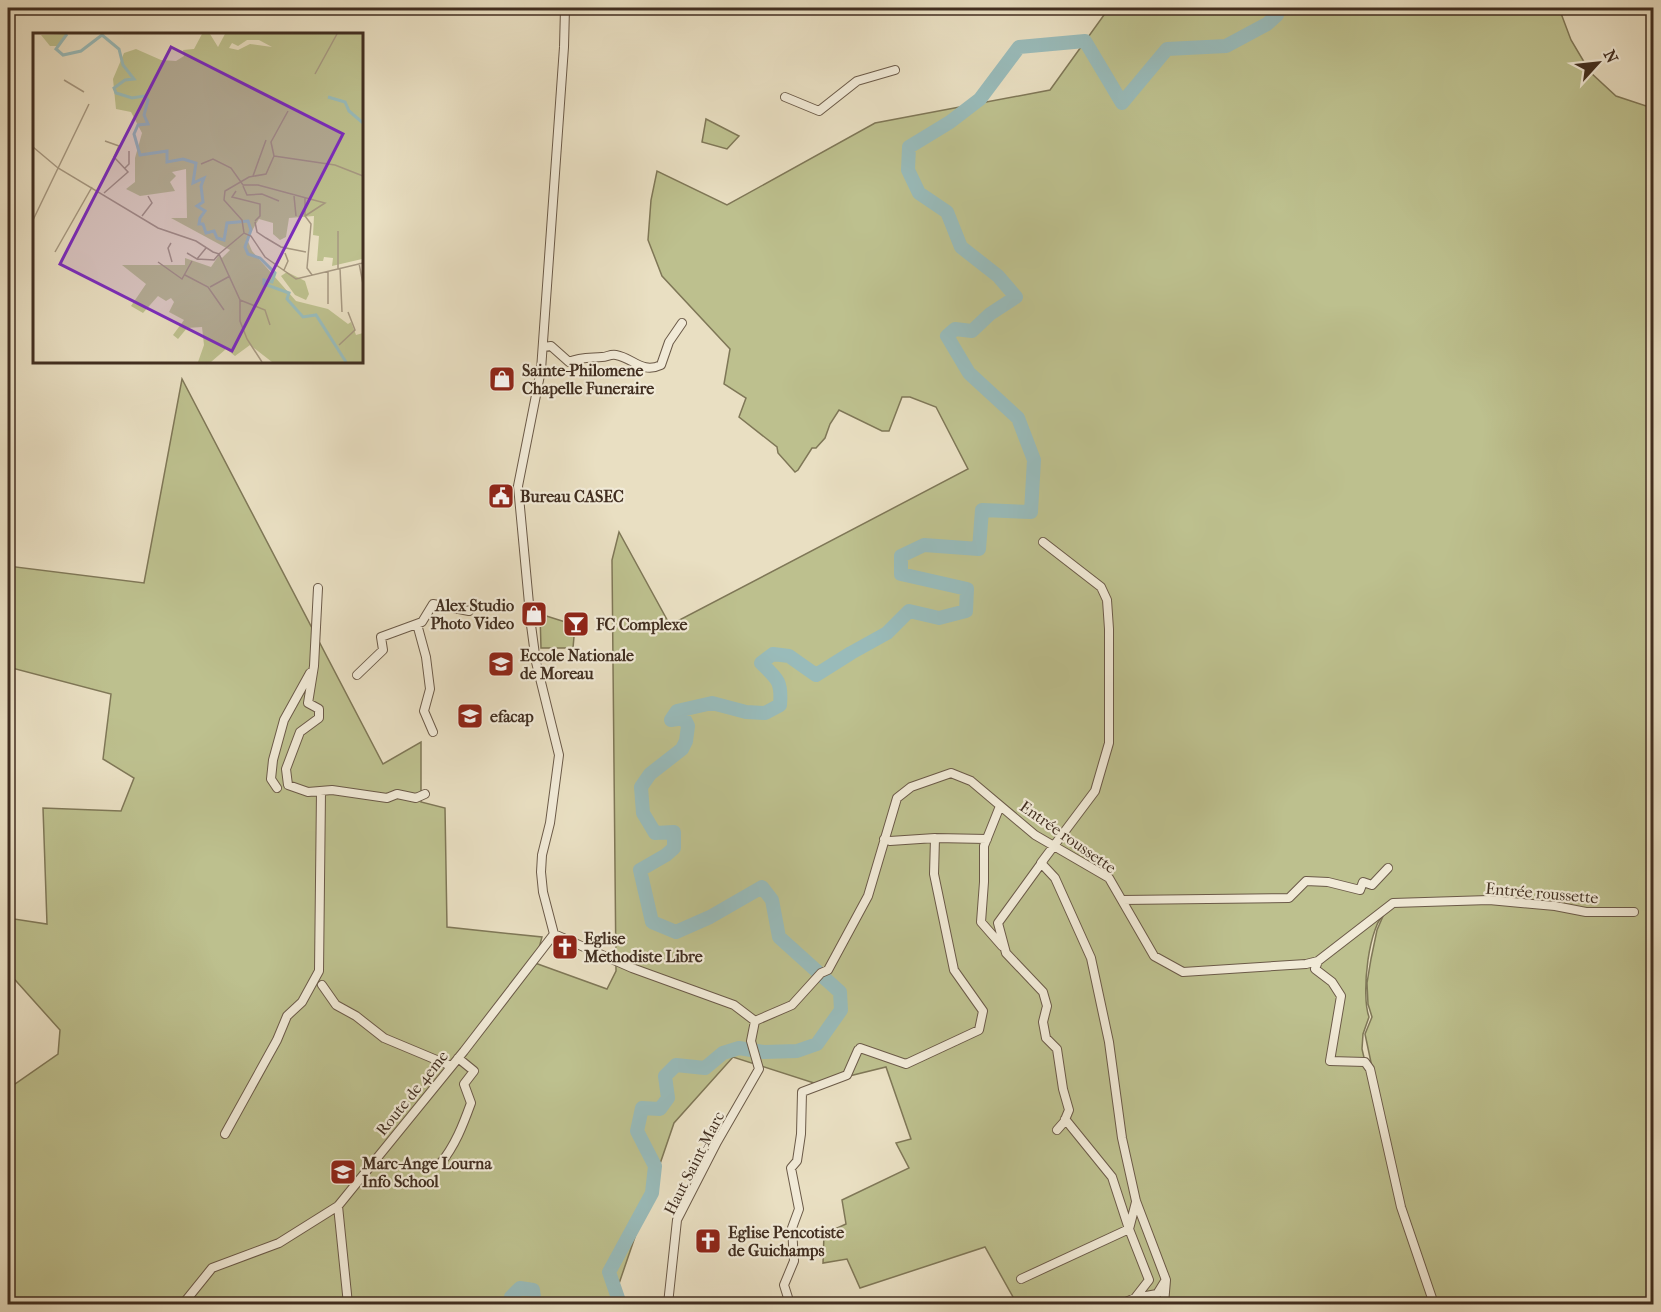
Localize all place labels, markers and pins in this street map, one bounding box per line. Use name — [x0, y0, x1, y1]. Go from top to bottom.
place label: Sainte-Philomene Chapelle Funeraire — [522, 361, 654, 399]
shop icon: Sainte-Philomene Chapelle Funeraire — [487, 364, 517, 394]
public building icon: Bureau CASEC — [486, 481, 516, 511]
place label: Bureau CASEC — [520, 487, 624, 506]
place label: Alex Studio Photo Video — [430, 596, 514, 633]
shop icon: Alex Studio Photo Video — [519, 599, 549, 629]
bar icon: FC Complexe — [561, 609, 591, 639]
place label: FC Complexe — [595, 615, 688, 635]
place label: Eccole Nationale de Moreau — [520, 646, 634, 683]
school or university icon: Eccole Nationale de Moreau — [486, 649, 516, 679]
school or university icon: efacap — [455, 701, 485, 731]
place label: efacap — [490, 707, 534, 727]
place label: Eglise Methodiste Libre — [583, 929, 703, 966]
church icon: Eglise Methodiste Libre — [550, 932, 580, 962]
place label: Marc-Ange Lourna Info School — [361, 1154, 492, 1191]
school or university icon: Marc-Ange Lourna Info School — [328, 1157, 358, 1187]
place label: Eglise Pencotiste de Guichamps — [728, 1223, 844, 1261]
church icon: Eglise Pencotiste de Guichamps — [693, 1226, 723, 1256]

